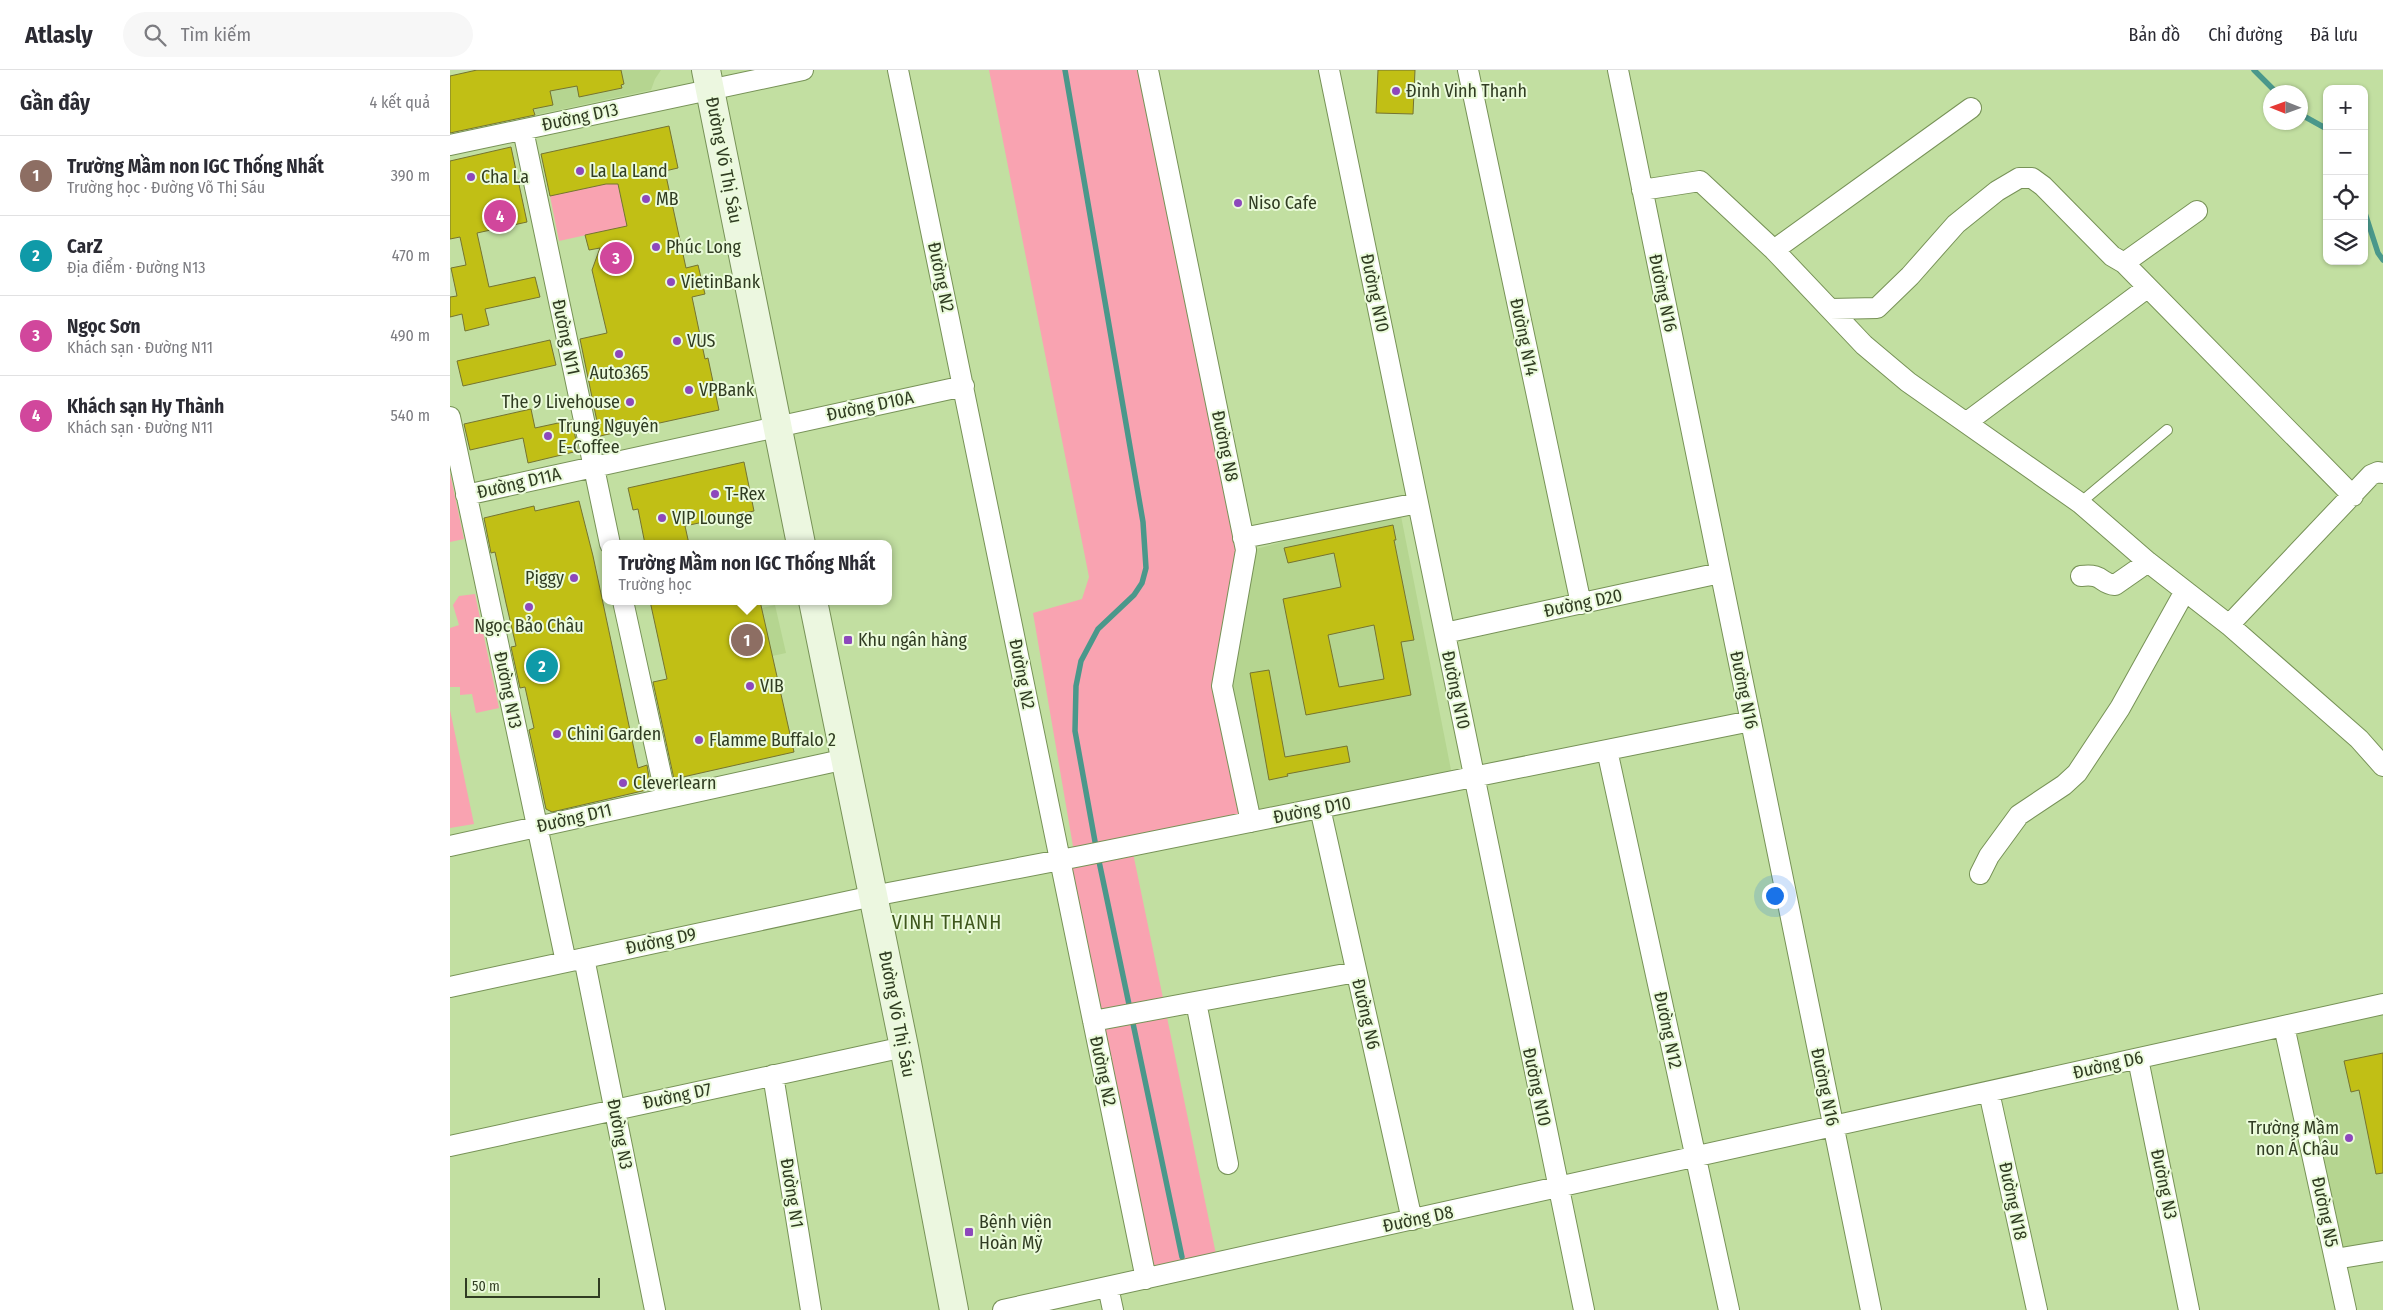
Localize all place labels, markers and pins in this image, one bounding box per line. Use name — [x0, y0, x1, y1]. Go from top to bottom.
place label: Đình Vinh Thạnh — [1406, 80, 1527, 102]
marker: Đình Vinh Thạnh — [1390, 85, 1402, 97]
place label: La La Land — [590, 160, 668, 182]
marker: La La Land — [574, 165, 586, 177]
place label: Cha La — [481, 166, 529, 188]
marker: Cha La — [465, 171, 477, 183]
place label: MB — [656, 188, 679, 210]
place label: Niso Cafe — [1248, 192, 1317, 214]
marker: MB — [640, 193, 652, 205]
pin: 4 — [484, 197, 516, 235]
marker: Niso Cafe — [1232, 197, 1244, 209]
place label: Phúc Long — [666, 236, 741, 258]
pin: 3 — [600, 239, 632, 277]
marker: Phúc Long — [650, 241, 662, 253]
place label: VietinBank — [681, 271, 761, 293]
marker: VietinBank — [665, 276, 677, 288]
place label: VUS — [687, 330, 716, 352]
marker: VUS — [671, 335, 683, 347]
marker: Auto365 — [613, 348, 625, 360]
place label: Auto365 — [590, 362, 648, 384]
place label: VPBank — [699, 379, 755, 401]
marker: VPBank — [683, 384, 695, 396]
place label: The 9 Livehouse — [502, 391, 620, 413]
marker: The 9 Livehouse — [624, 396, 636, 408]
place label: Trung Nguyên E-Coffee — [558, 415, 659, 458]
marker: Trung Nguyên E-Coffee — [542, 430, 554, 442]
place label: T-Rex — [725, 483, 765, 505]
marker: T-Rex — [709, 488, 721, 500]
place label: VIP Lounge — [672, 507, 753, 529]
marker: VIP Lounge — [656, 512, 668, 524]
place label: Piggy — [525, 567, 564, 589]
marker: Piggy — [568, 572, 580, 584]
marker: Ngọc Bảo Châu — [523, 601, 535, 613]
place label: Ngọc Bảo Châu — [474, 615, 584, 637]
pin: 1 — [731, 621, 763, 659]
place label: Khu ngân hàng — [858, 629, 968, 651]
marker: Khu ngân hàng — [842, 634, 854, 646]
pin: 2 — [526, 647, 558, 685]
place label: VIB — [760, 675, 784, 697]
marker: VIB — [744, 680, 756, 692]
place label: Chini Garden — [567, 723, 661, 745]
marker: Chini Garden — [551, 728, 563, 740]
place label: Flamme Buffalo 2 — [709, 729, 836, 751]
marker: Flamme Buffalo 2 — [693, 734, 705, 746]
place label: Cleverlearn — [633, 772, 717, 794]
marker: Cleverlearn — [617, 777, 629, 789]
place label: Trường Mầm non Á Châu — [2248, 1117, 2339, 1160]
marker: Trường Mầm non Á Châu — [2343, 1132, 2355, 1144]
place label: Bệnh viện Hoàn Mỹ — [979, 1211, 1052, 1254]
marker: Bệnh viện Hoàn Mỹ — [963, 1226, 975, 1238]

